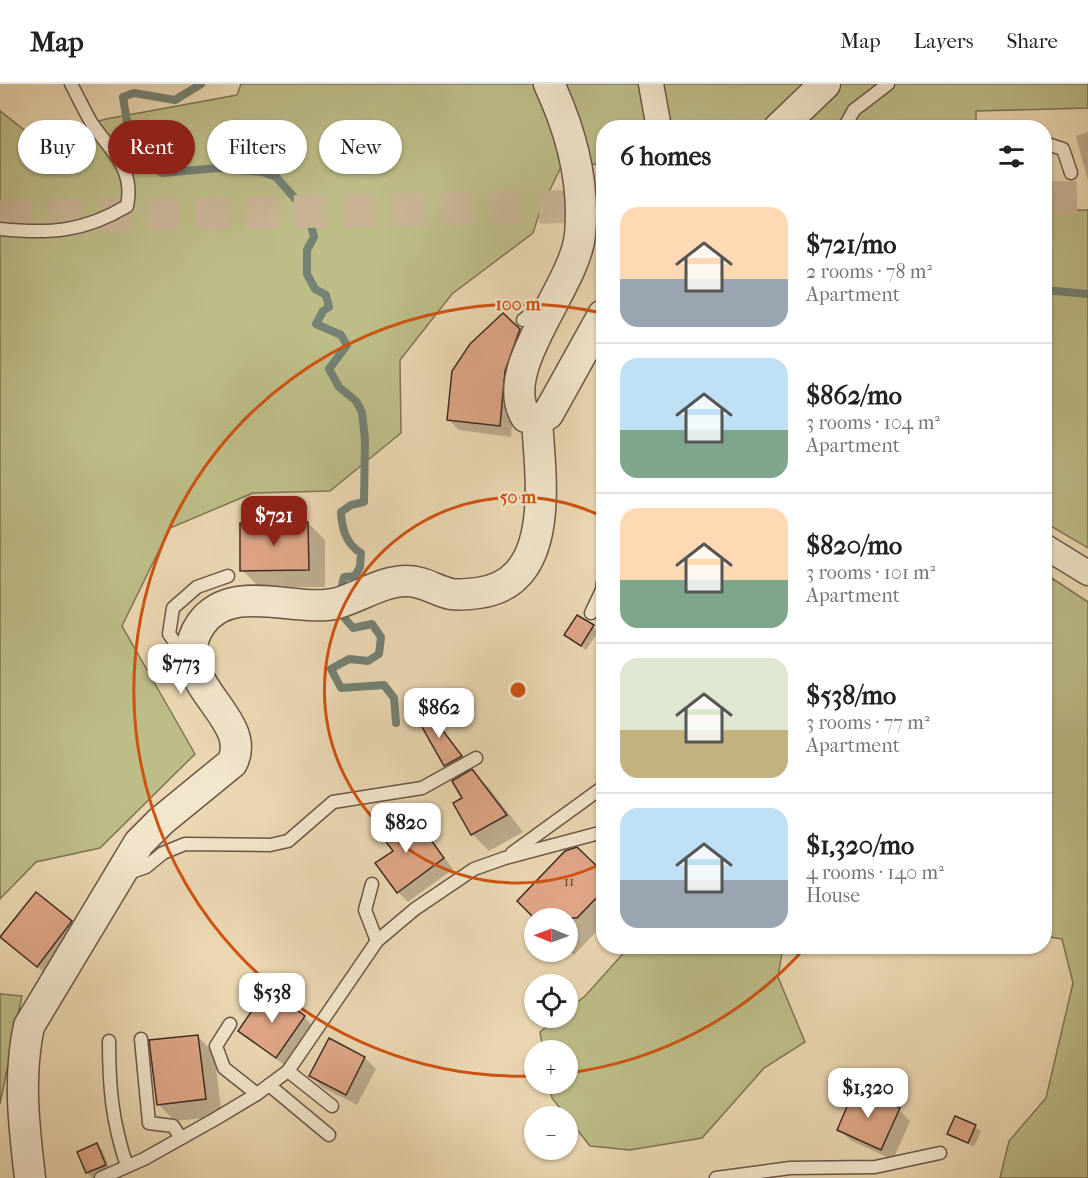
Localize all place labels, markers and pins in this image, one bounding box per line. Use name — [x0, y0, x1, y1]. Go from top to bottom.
pin: $721 — [238, 496, 310, 547]
pin: $773 — [145, 644, 217, 695]
centre of rings — [508, 680, 528, 700]
pin: $862 — [403, 688, 475, 739]
pin: $820 — [370, 803, 442, 854]
pin: $538 — [236, 973, 308, 1024]
pin: $1,320 — [819, 1068, 917, 1119]

